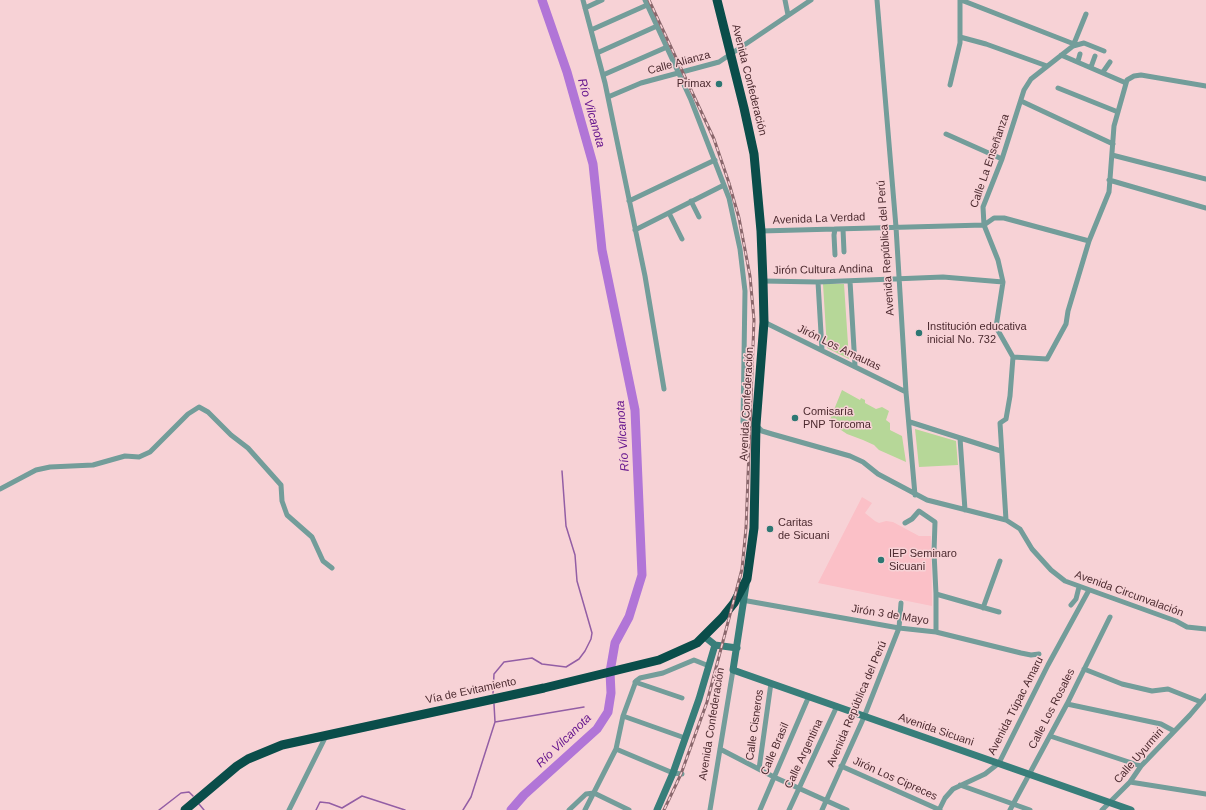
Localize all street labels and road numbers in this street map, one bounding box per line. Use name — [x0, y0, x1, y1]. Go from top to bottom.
street label: Avenida Confederación — [729, 23, 769, 137]
street label: Calle Alianza — [646, 48, 712, 78]
street label: Calle La Enseñanza — [968, 112, 1012, 210]
street label: Avenida República del Perú — [875, 180, 897, 316]
street label: Avenida La Verdad — [772, 211, 866, 227]
street label: Jirón Cultura Andina — [773, 263, 873, 277]
street label: Jirón Los Amautas — [795, 322, 883, 374]
street label: Avenida Confederación — [737, 347, 757, 461]
street label: Avenida Circunvalación — [1073, 568, 1185, 620]
street label: Jirón 3 de Mayo — [850, 602, 930, 628]
street label: Avenida República del Perú — [824, 639, 890, 769]
street label: Avenida Túpac Amaru — [985, 655, 1047, 757]
street label: Avenida Confederación — [697, 667, 727, 781]
street label: Calle Los Rosales — [1026, 667, 1078, 751]
street label: Vía de Evitamiento — [424, 675, 518, 707]
street label: Calle Cisneros — [743, 689, 767, 761]
street label: Avenida Sicuani — [897, 711, 975, 749]
street label: Calle Argentina — [782, 717, 826, 791]
street label: Calle Brasil — [758, 721, 792, 777]
street label: Calle Uyurmiri — [1111, 726, 1167, 786]
street label: Jirón Los Cipreces — [851, 754, 939, 804]

